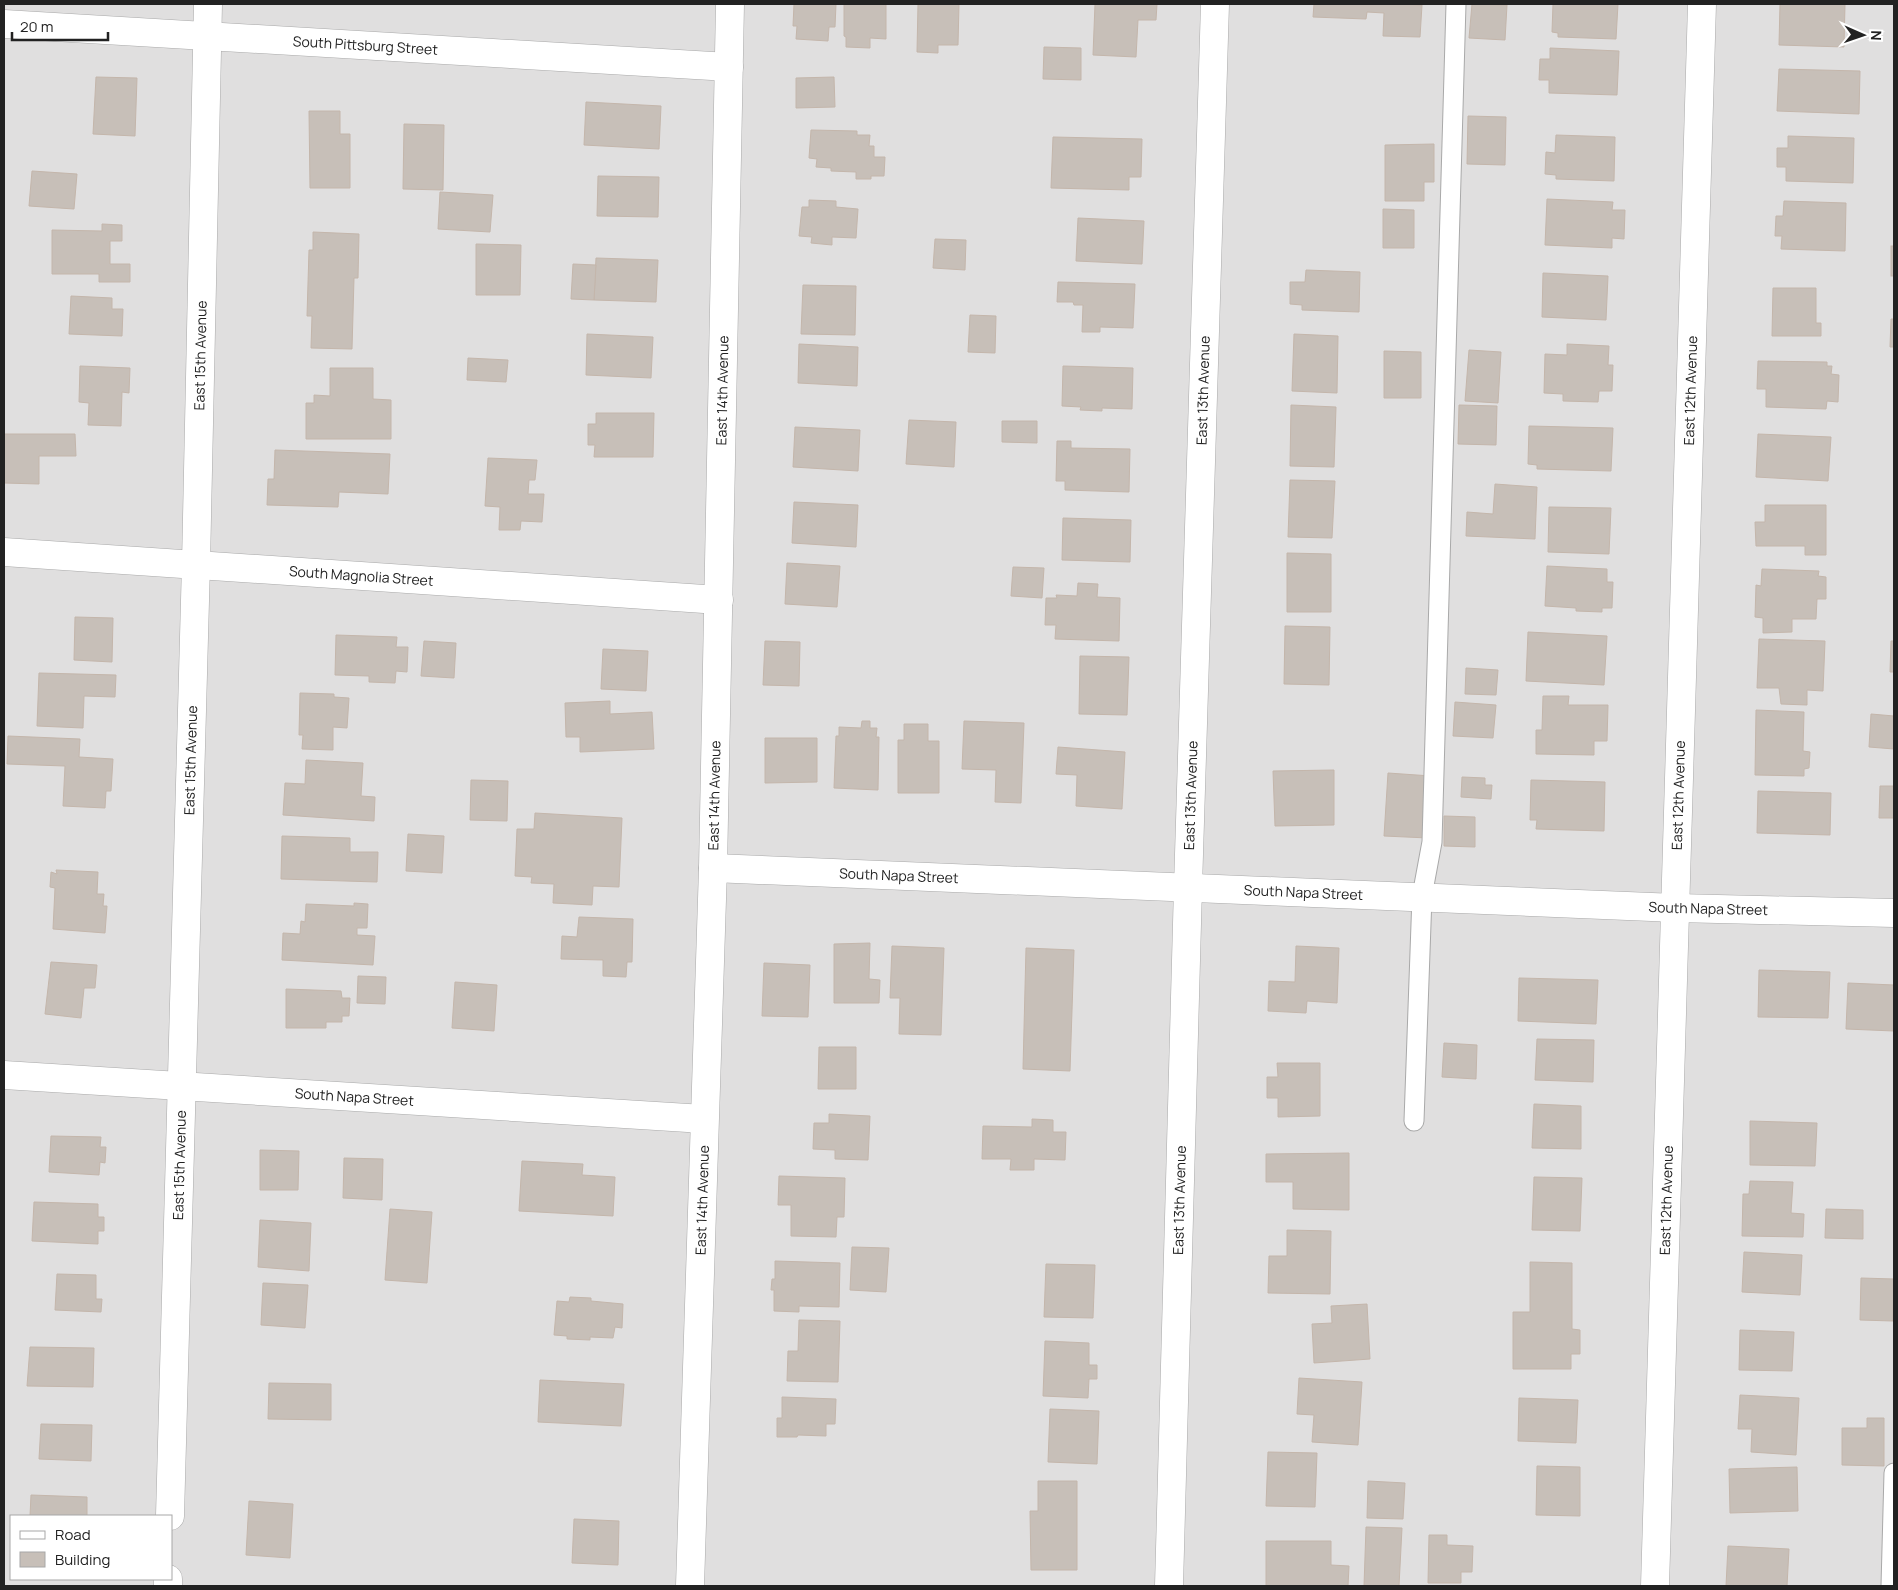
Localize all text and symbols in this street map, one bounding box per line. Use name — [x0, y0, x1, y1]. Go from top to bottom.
scale bar — [12, 10, 109, 42]
north arrow — [1838, 10, 1888, 60]
text: 20 m — [20, 16, 53, 37]
text: N — [1867, 30, 1886, 41]
street label: South Pittsburg Street — [292, 31, 439, 59]
street label: East 15th Avenue — [189, 300, 211, 411]
street label: East 14th Avenue — [711, 335, 732, 446]
street label: East 13th Avenue — [1192, 335, 1214, 445]
street label: East 12th Avenue — [1679, 335, 1701, 446]
street label: South Magnolia Street — [288, 561, 434, 590]
street label: East 15th Avenue — [179, 705, 201, 815]
street label: East 14th Avenue — [703, 740, 725, 851]
street label: East 13th Avenue — [1179, 740, 1201, 850]
street label: East 12th Avenue — [1667, 740, 1689, 850]
street label: South Napa Street — [839, 863, 959, 887]
street label: South Napa Street — [1243, 880, 1364, 904]
street label: South Napa Street — [1648, 897, 1768, 919]
street label: South Napa Street — [294, 1083, 415, 1110]
street label: East 15th Avenue — [168, 1110, 190, 1220]
street label: East 14th Avenue — [691, 1145, 713, 1255]
street label: East 13th Avenue — [1168, 1145, 1190, 1255]
street label: East 12th Avenue — [1655, 1145, 1677, 1255]
legend — [10, 1515, 172, 1580]
text: Road — [55, 1524, 91, 1545]
text: Building — [55, 1549, 110, 1570]

